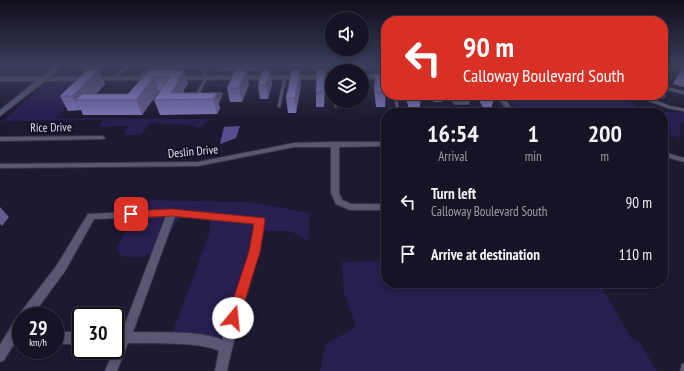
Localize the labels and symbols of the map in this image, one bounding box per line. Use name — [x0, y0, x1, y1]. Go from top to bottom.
street label: Rice Drive — [30, 119, 72, 135]
street label: Deslin Drive — [167, 141, 219, 161]
pin — [114, 197, 148, 231]
position arrow — [212, 297, 254, 339]
speed limit sign: 30 — [72, 307, 124, 359]

